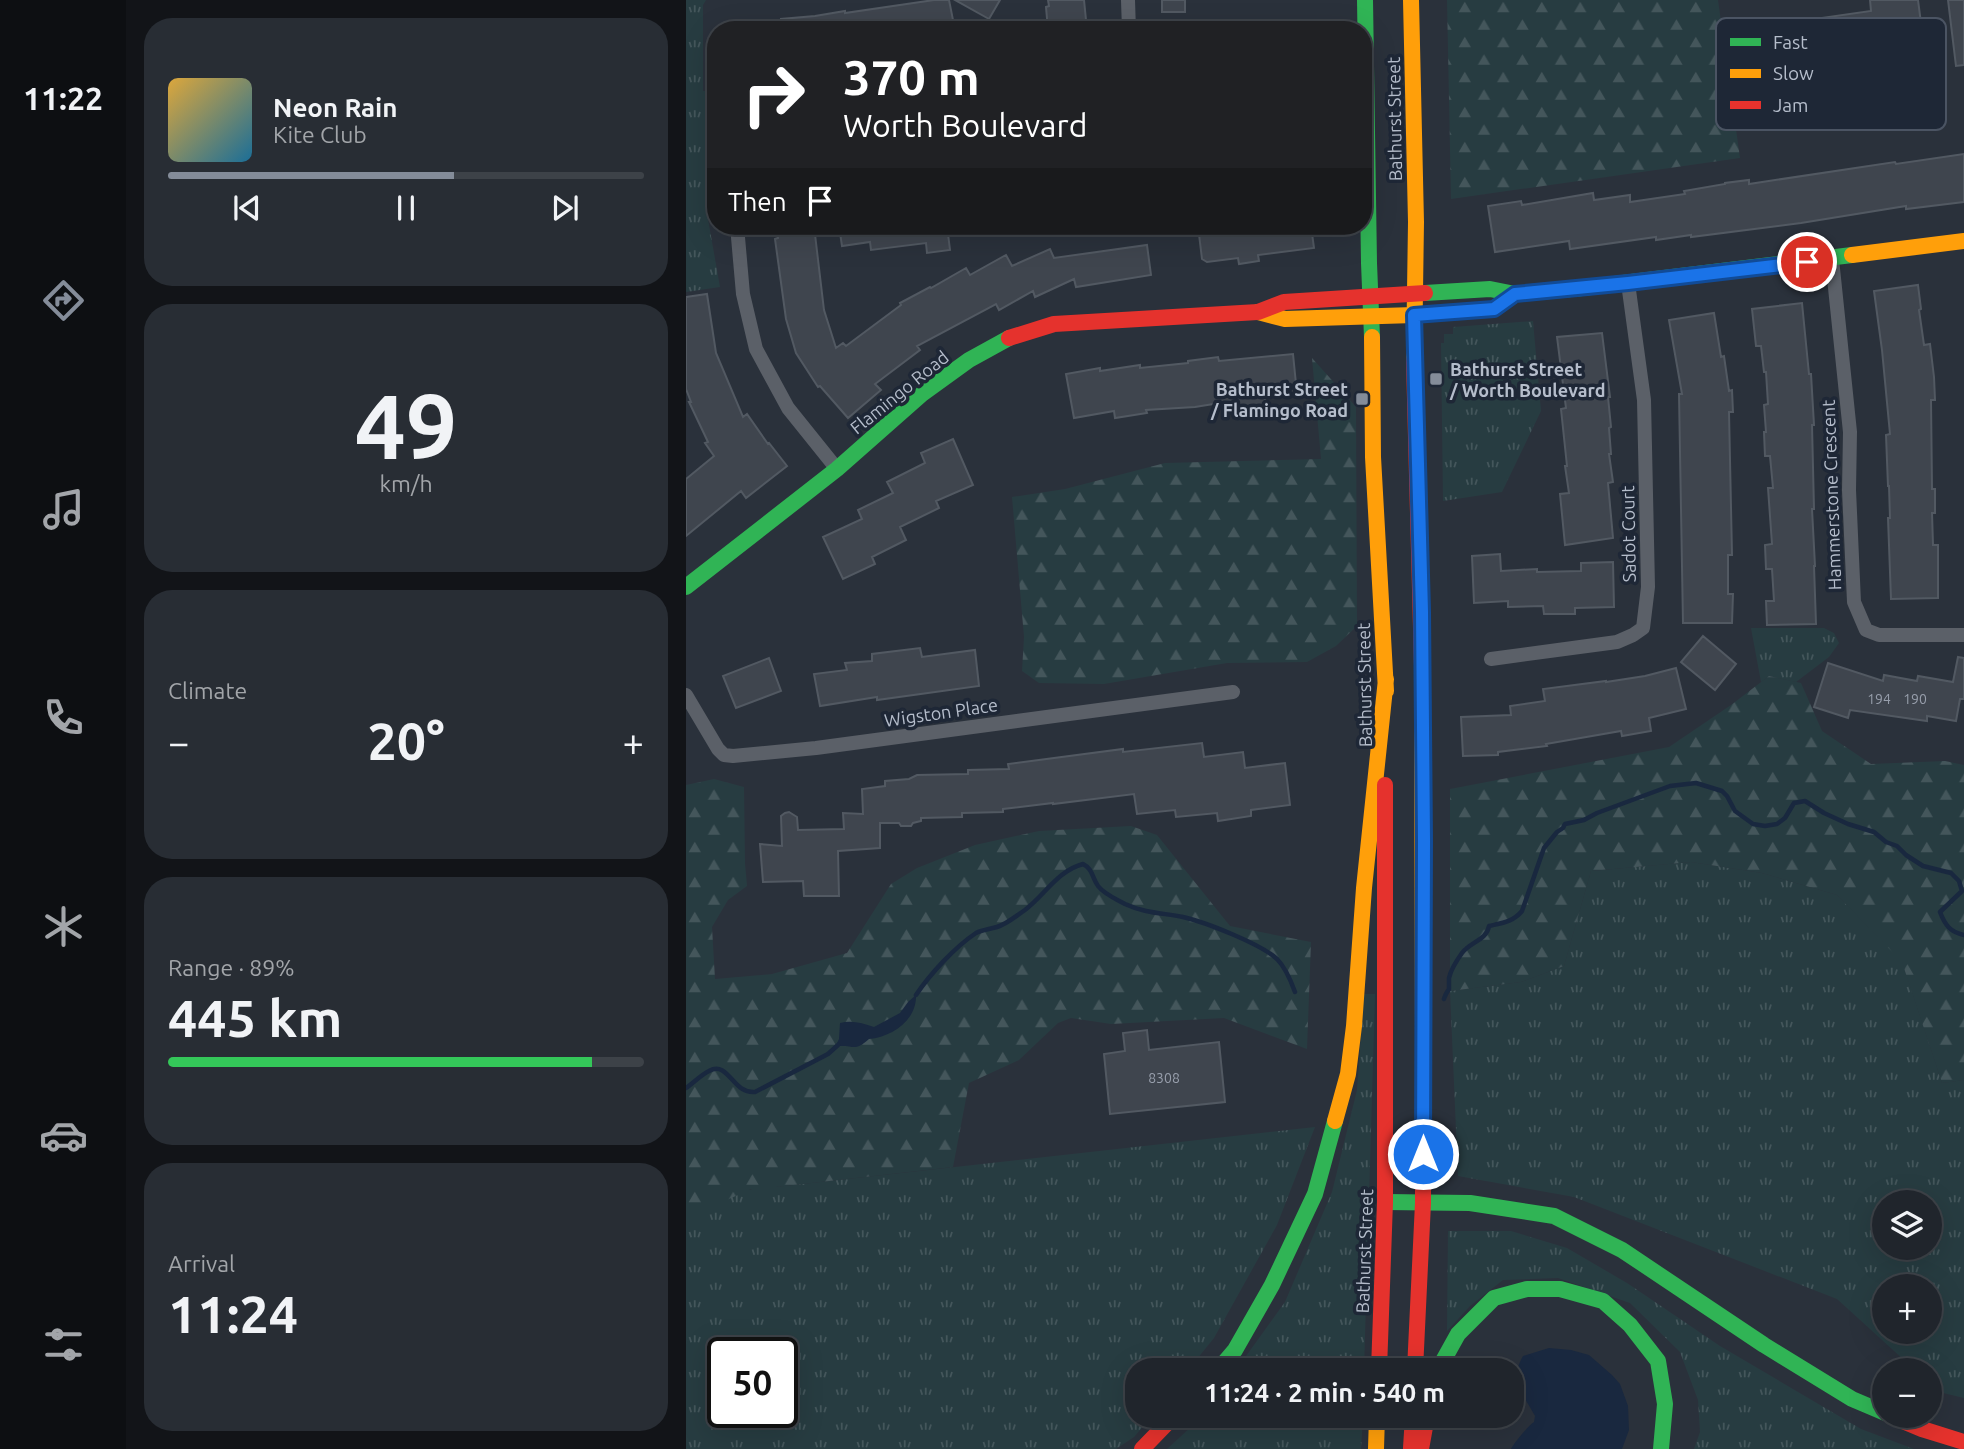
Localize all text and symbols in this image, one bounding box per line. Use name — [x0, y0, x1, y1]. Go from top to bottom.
legend — [1716, 18, 1946, 130]
text: Fast — [1773, 31, 1808, 53]
icon: right — [728, 49, 819, 140]
text: 370 m — [843, 49, 980, 104]
street label: Bathurst Street — [1383, 57, 1405, 181]
text: Slow — [1773, 62, 1814, 84]
text: 11:22 — [23, 80, 103, 116]
text: Neon Rain — [273, 93, 398, 122]
text: Jam — [1773, 94, 1809, 116]
text: Worth Boulevard — [843, 107, 1087, 143]
text: Kite Club — [273, 122, 367, 147]
icon: arrive — [801, 182, 839, 220]
text: Then — [728, 187, 787, 216]
icon: previous — [228, 189, 266, 227]
icon: pause — [387, 189, 425, 227]
icon: next — [546, 189, 584, 227]
pin — [1777, 232, 1837, 292]
icon: arrive — [1788, 243, 1826, 281]
icon: directions — [39, 276, 88, 325]
street label: Flamingo Road — [846, 346, 952, 438]
place label: Bathurst Street / Worth Boulevard — [1449, 359, 1606, 400]
marker: Bathurst Street / Worth Boulevard — [1428, 371, 1444, 387]
text: 49 — [355, 374, 457, 476]
place label: Bathurst Street / Flamingo Road — [1210, 379, 1348, 420]
marker: Bathurst Street / Flamingo Road — [1354, 391, 1370, 407]
street label: Hammerstone Crescent — [1818, 399, 1844, 591]
text: km/h — [379, 471, 433, 496]
icon: music — [39, 485, 88, 534]
street label: Sadot Court — [1617, 485, 1639, 583]
street label: Bathurst Street — [1353, 623, 1375, 747]
text: Climate — [168, 678, 247, 703]
house number: 194 — [1867, 691, 1891, 707]
house number: 190 — [1903, 691, 1927, 707]
icon: phone — [39, 693, 88, 742]
street label: Wigston Place — [883, 694, 999, 730]
text: 20° — [367, 712, 445, 770]
text: − — [168, 721, 189, 763]
text: + — [623, 721, 644, 763]
icon: climate — [39, 902, 88, 951]
text: Range · 89% — [168, 955, 295, 980]
text: 445 km — [168, 989, 342, 1047]
house number: 8308 — [1148, 1070, 1180, 1086]
icon: car — [39, 1111, 88, 1160]
position arrow — [1386, 1117, 1460, 1191]
street label: Bathurst Street — [1352, 1188, 1376, 1314]
map controls — [1872, 1190, 1942, 1428]
button: layers — [1872, 1190, 1942, 1260]
text: Arrival — [168, 1251, 235, 1276]
button: + — [1872, 1274, 1942, 1344]
text: 11:24 — [168, 1285, 298, 1343]
icon: filters — [39, 1320, 88, 1369]
speed limit sign: 50 — [707, 1337, 798, 1428]
button: − — [1872, 1358, 1942, 1428]
text: 11:24 · 2 min · 540 m — [1204, 1378, 1445, 1407]

